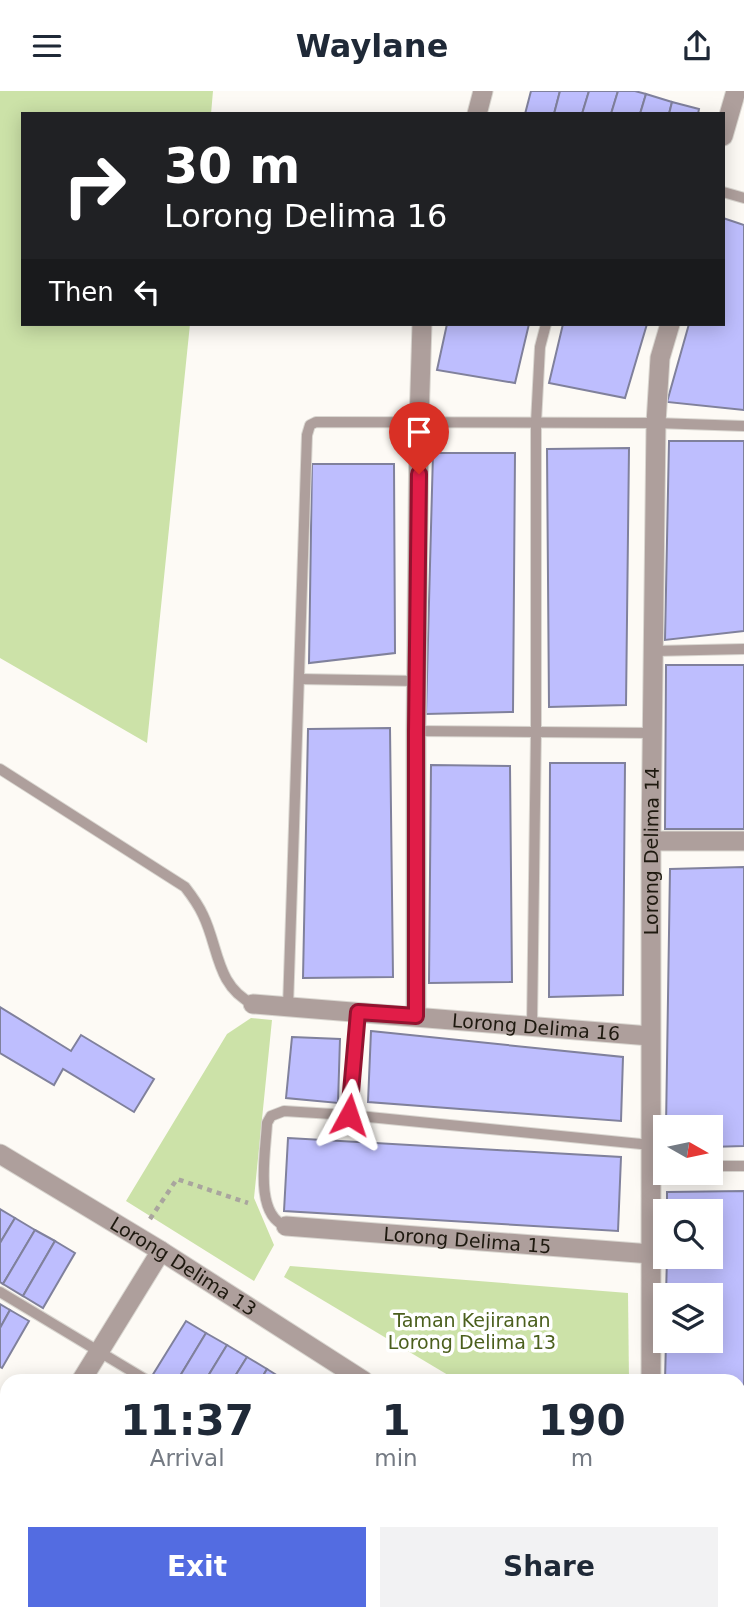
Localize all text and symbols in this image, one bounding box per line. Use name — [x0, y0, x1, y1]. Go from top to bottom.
icon: menu — [28, 27, 66, 65]
text: Waylane — [296, 27, 448, 65]
icon: share — [678, 27, 716, 65]
text: 30 m — [164, 138, 300, 195]
icon: right — [49, 140, 140, 231]
text: Lorong Delima 16 — [164, 197, 447, 235]
icon: left — [128, 273, 166, 311]
text: Then — [49, 277, 114, 307]
pin — [389, 402, 449, 474]
icon: arrive — [400, 413, 438, 451]
street label: Lorong Delima 14 — [640, 767, 663, 935]
street label: Lorong Delima 16 — [451, 1009, 621, 1045]
position arrow — [312, 1078, 386, 1152]
north arrow — [653, 1115, 723, 1185]
map controls — [653, 1115, 723, 1353]
button: search — [653, 1199, 723, 1269]
street label: Lorong Delima 13 — [106, 1212, 261, 1320]
street label: Lorong Delima 15 — [383, 1223, 552, 1257]
button: layers — [653, 1283, 723, 1353]
park label: Taman Kejiranan Lorong Delima 13 — [388, 1309, 556, 1353]
text: 11:37 — [120, 1396, 254, 1445]
text: 1 — [381, 1396, 411, 1445]
text: 190 — [538, 1396, 626, 1445]
text: Arrival — [150, 1445, 225, 1471]
text: min — [374, 1445, 418, 1471]
text: m — [571, 1445, 593, 1471]
button: Exit — [28, 1527, 366, 1607]
button: Share — [380, 1527, 718, 1607]

